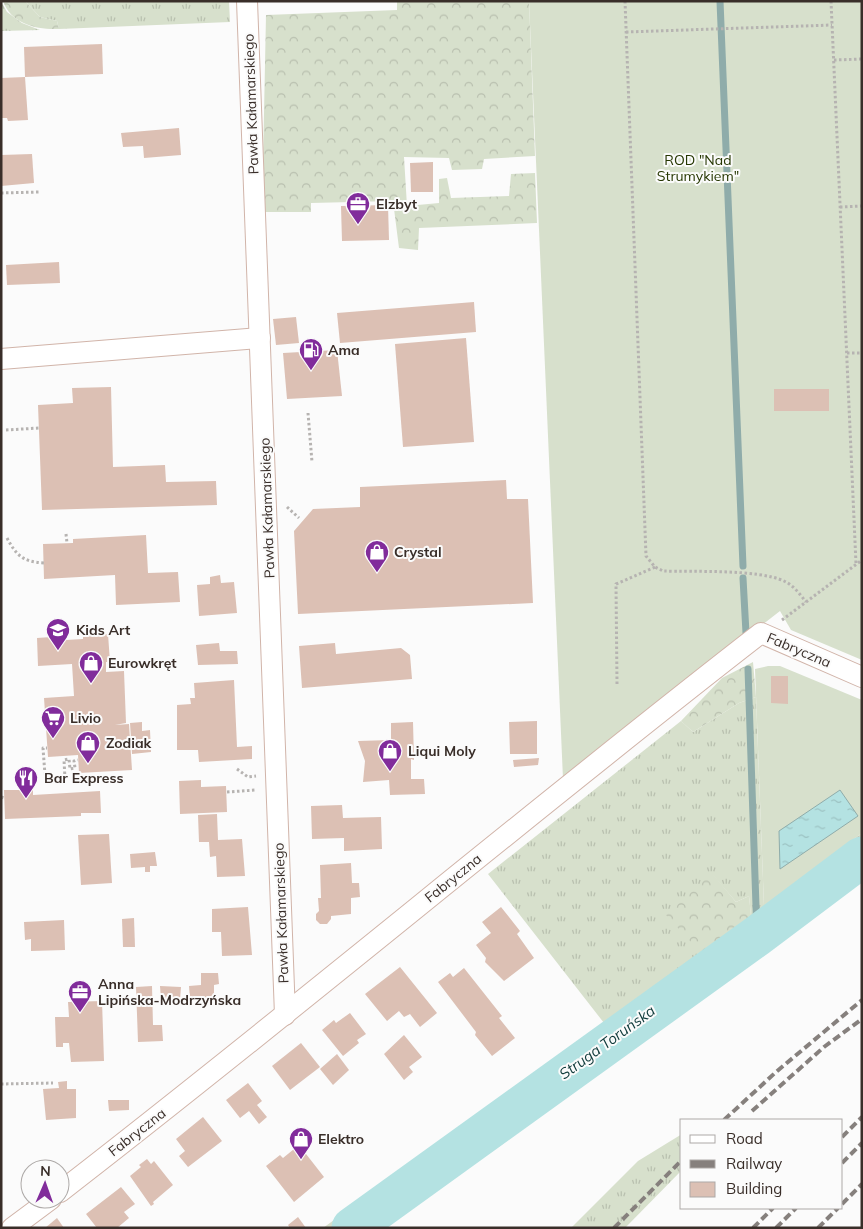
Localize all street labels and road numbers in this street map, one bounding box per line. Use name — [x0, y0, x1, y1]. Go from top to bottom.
street label: Pawła Kałamarskiego — [240, 33, 262, 175]
street label: Pawła Kałamarskiego — [256, 437, 278, 579]
street label: Fabryczna — [764, 628, 834, 672]
street label: Pawła Kałamarskiego — [270, 842, 292, 984]
street label: Fabryczna — [421, 850, 485, 906]
street label: Fabryczna — [105, 1104, 169, 1160]

